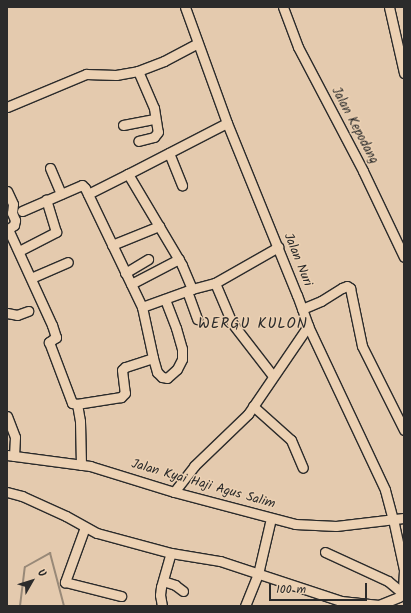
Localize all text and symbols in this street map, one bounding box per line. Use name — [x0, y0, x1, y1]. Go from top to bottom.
street label: Jalan Kepodang — [327, 85, 381, 167]
street label: Jalan Nuri — [279, 231, 315, 289]
district label: WERGU KULON — [198, 316, 308, 334]
street label: Jalan Kyai Haji Agus Salim — [129, 457, 277, 513]
north arrow — [12, 561, 52, 601]
text: U — [32, 565, 50, 582]
scale bar — [271, 575, 369, 601]
text: 100 m — [276, 580, 306, 599]

